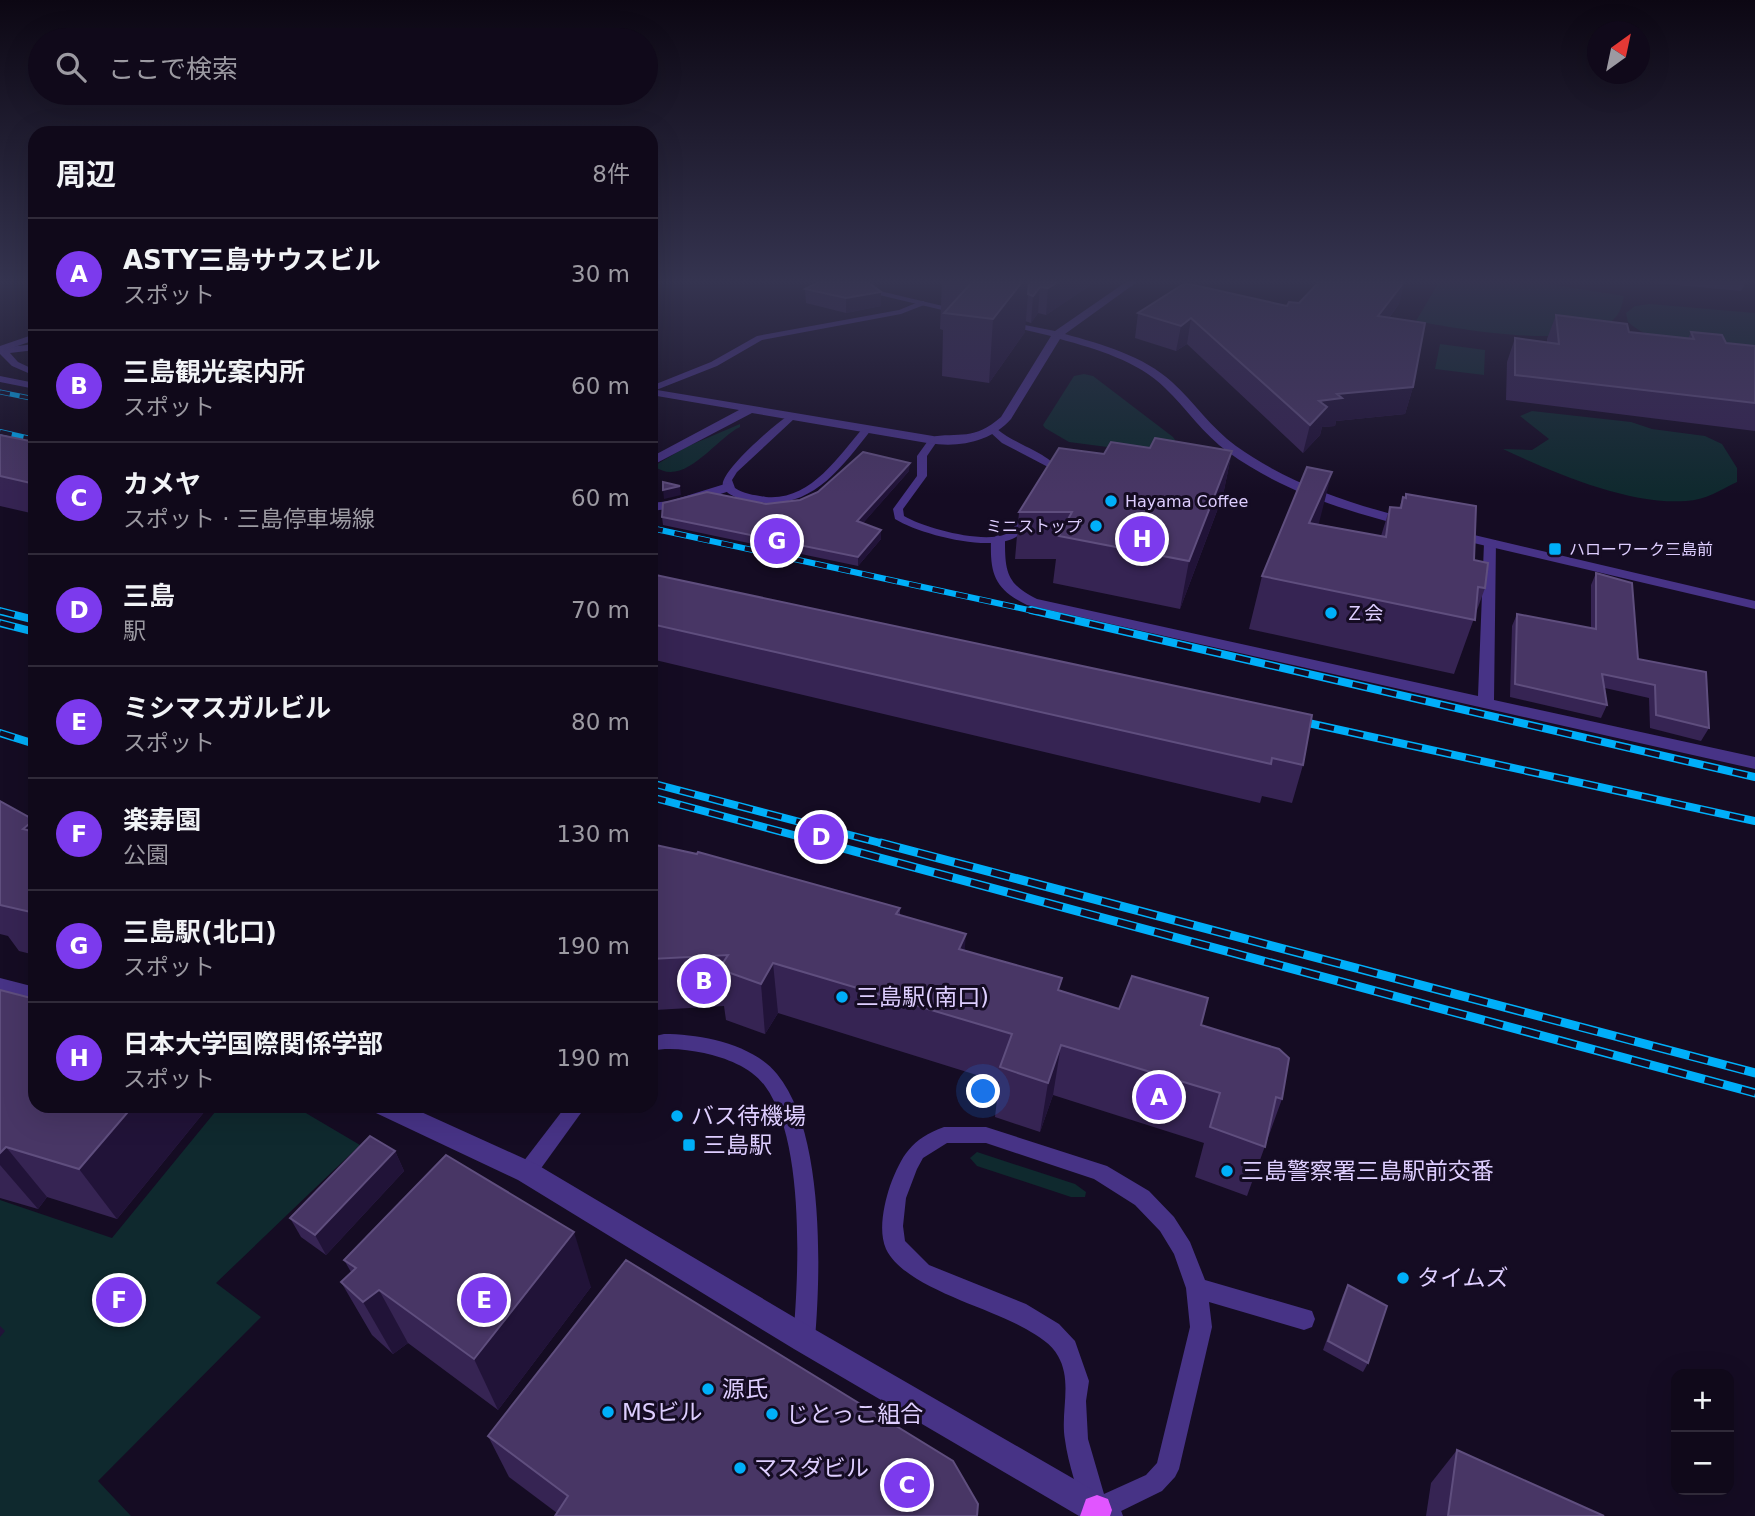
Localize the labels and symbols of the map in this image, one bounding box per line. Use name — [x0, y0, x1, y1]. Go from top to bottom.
north arrow — [1587, 21, 1650, 84]
place label: Hayama Coffee — [1125, 492, 1248, 511]
marker: Hayama Coffee — [1103, 493, 1119, 509]
pin: H — [1119, 513, 1165, 565]
pin: G — [754, 515, 800, 567]
place label: ミニストップ — [986, 517, 1082, 536]
marker: ミニストップ — [1088, 518, 1104, 534]
place label: ハローワーク三島前 — [1569, 540, 1713, 559]
marker: ハローワーク三島前 — [1547, 541, 1563, 557]
place label: Ｚ会 — [1345, 602, 1383, 624]
marker: Ｚ会 — [1323, 605, 1339, 621]
pin: D — [798, 811, 844, 863]
pin: B — [681, 955, 727, 1007]
place label: 三島駅(南口) — [856, 984, 989, 1010]
marker: 三島駅(南口) — [834, 989, 850, 1005]
pin: A — [1136, 1071, 1182, 1123]
your location — [966, 1074, 1000, 1108]
place label: バス待機場 — [691, 1103, 806, 1129]
marker: バス待機場 — [669, 1108, 685, 1124]
place label: 三島駅 — [703, 1132, 772, 1158]
marker: 三島駅 — [681, 1137, 697, 1153]
place label: 三島警察署三島駅前交番 — [1241, 1158, 1494, 1184]
marker: 三島警察署三島駅前交番 — [1219, 1163, 1235, 1179]
place label: タイムズ — [1417, 1265, 1509, 1291]
marker: タイムズ — [1395, 1270, 1411, 1286]
pin: F — [96, 1274, 142, 1326]
pin: E — [461, 1274, 507, 1326]
place label: 源氏 — [722, 1376, 768, 1402]
marker: 源氏 — [700, 1381, 716, 1397]
place label: MSビル — [622, 1399, 702, 1425]
place label: じとっこ組合 — [786, 1401, 923, 1427]
marker: MSビル — [600, 1404, 616, 1420]
marker: じとっこ組合 — [764, 1406, 780, 1422]
place label: マスダビル — [754, 1455, 869, 1481]
pin: C — [884, 1459, 930, 1511]
marker: マスダビル — [732, 1460, 748, 1476]

